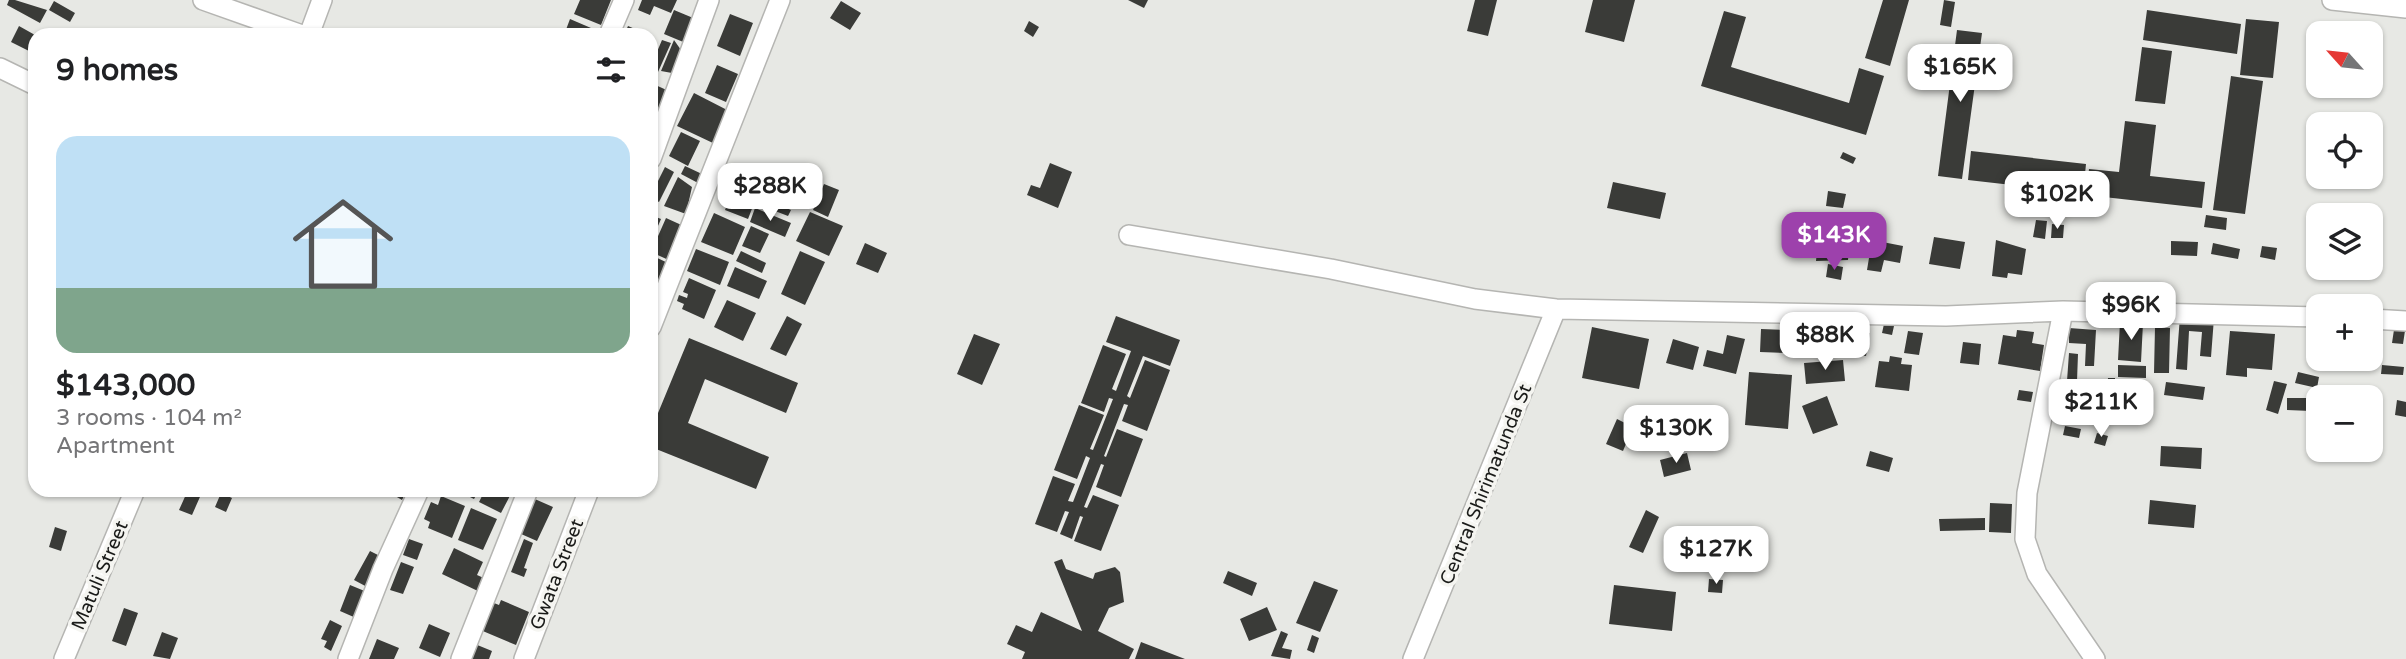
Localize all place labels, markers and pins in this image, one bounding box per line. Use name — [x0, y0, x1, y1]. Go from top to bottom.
pin: $165K — [1911, 44, 2009, 104]
pin: $288K — [721, 164, 819, 223]
pin: $102K — [2008, 172, 2106, 231]
pin: $143K — [1785, 212, 1883, 272]
pin: $96K — [2090, 282, 2172, 342]
pin: $88K — [1784, 312, 1866, 372]
pin: $211K — [2052, 380, 2150, 439]
pin: $130K — [1627, 406, 1725, 465]
pin: $127K — [1667, 526, 1765, 586]

